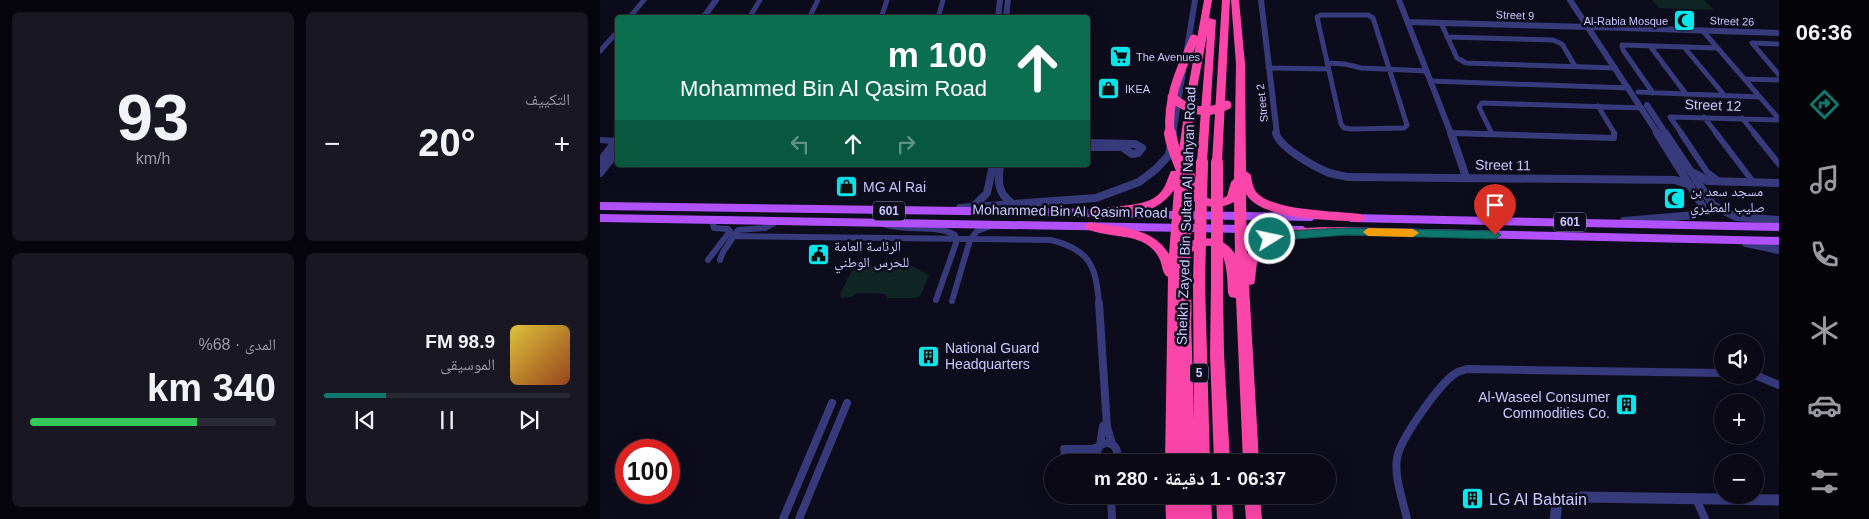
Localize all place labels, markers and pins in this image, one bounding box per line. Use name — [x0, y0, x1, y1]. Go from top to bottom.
mosque icon: Al-Rabia Mosque — [1672, 9, 1696, 33]
place label: Al-Rabia Mosque — [1584, 15, 1668, 27]
supermarket icon: The Avenues — [1108, 45, 1132, 69]
place label: The Avenues — [1136, 51, 1201, 63]
shop icon: IKEA — [1097, 77, 1121, 101]
place label: IKEA — [1125, 83, 1151, 95]
shop icon: MG Al Rai — [835, 175, 859, 199]
place label: MG Al Rai — [863, 179, 926, 195]
place label: مسجد سعد بن صليب المطيري — [1690, 183, 1765, 219]
pin — [1474, 184, 1516, 235]
mosque icon: مسجد سعد بن صليب المطيري — [1662, 187, 1686, 211]
place label: الرئاسة العامة للحرس الوطني — [834, 238, 909, 274]
public building icon: الرئاسة العامة للحرس الوطني — [806, 242, 830, 266]
place label: National Guard Headquarters — [945, 340, 1039, 372]
building icon: National Guard Headquarters — [917, 344, 941, 368]
place label: Al-Waseel Consumer Commodities Co. — [1478, 389, 1610, 421]
building icon: Al-Waseel Consumer Commodities Co. — [1614, 393, 1638, 417]
building icon: LG Al Babtain — [1461, 487, 1485, 511]
place label: LG Al Babtain — [1489, 491, 1587, 508]

